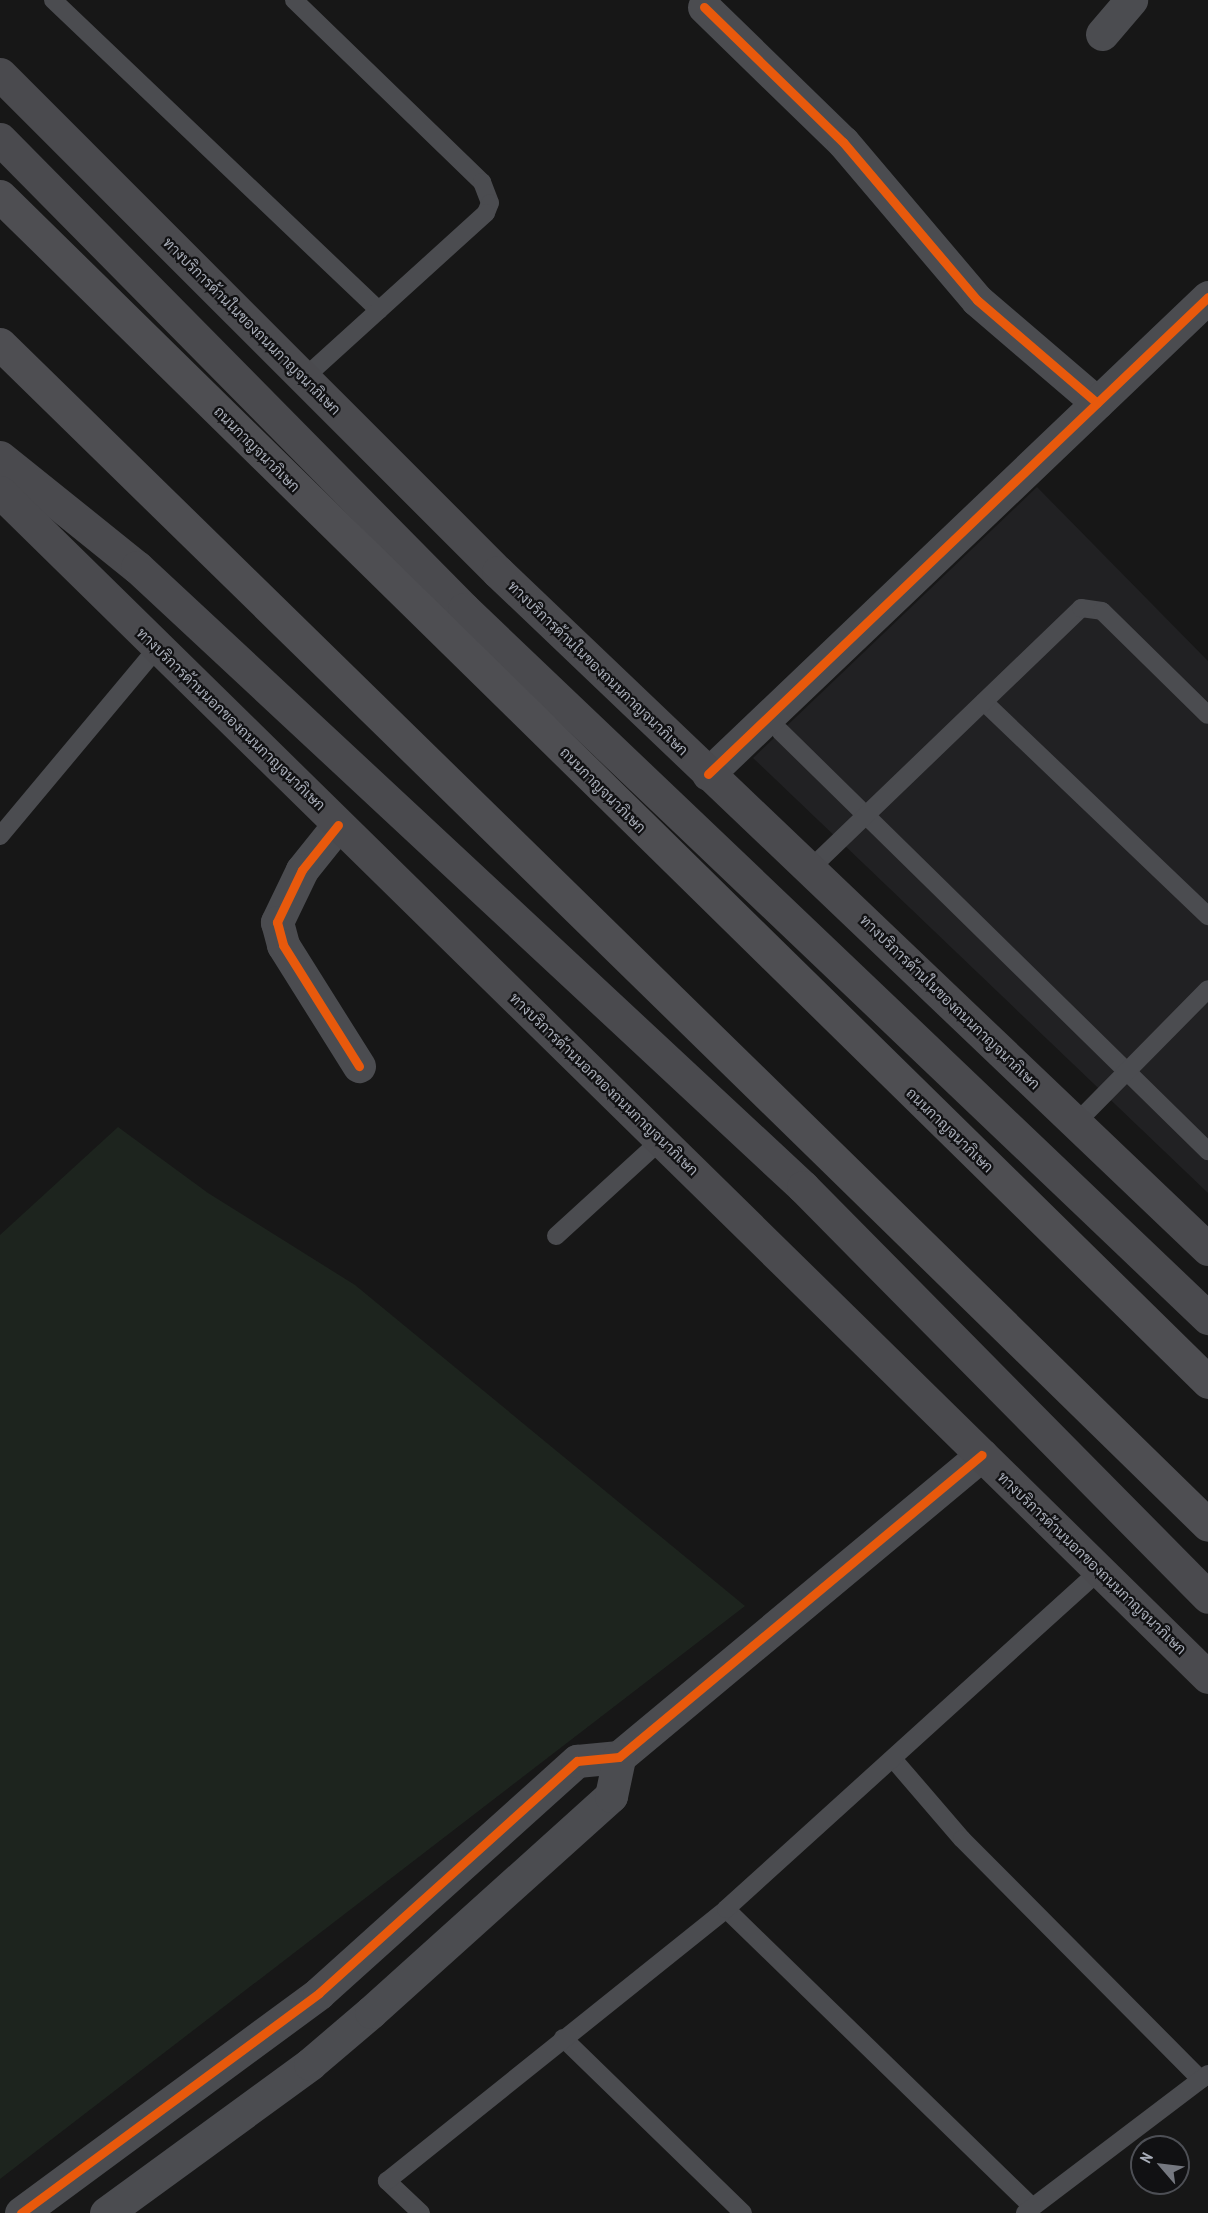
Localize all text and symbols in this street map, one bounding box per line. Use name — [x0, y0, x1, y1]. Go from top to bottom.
street label: ทางบริการด้านในของถนนกาญจนาภิเษก — [160, 234, 344, 418]
street label: ถนนกาญจนาภิเษก — [210, 402, 304, 496]
street label: ทางบริการด้านในของถนนกาญจนาภิเษก — [504, 577, 692, 759]
street label: ทางบริการด้านนอกของถนนกาญจนาภิเษก — [133, 624, 329, 814]
street label: ถนนกาญจนาภิเษก — [556, 743, 650, 837]
street label: ทางบริการด้านในของถนนกาญจนาภิเษก — [856, 911, 1044, 1093]
street label: ทางบริการด้านนอกของถนนกาญจนาภิเษก — [506, 989, 702, 1179]
street label: ถนนกาญจนาภิเษก — [903, 1084, 997, 1176]
street label: ทางบริการด้านนอกของถนนกาญจนาภิเษก — [994, 1468, 1190, 1658]
north arrow — [1130, 2135, 1190, 2195]
text: N — [1135, 2149, 1157, 2166]

